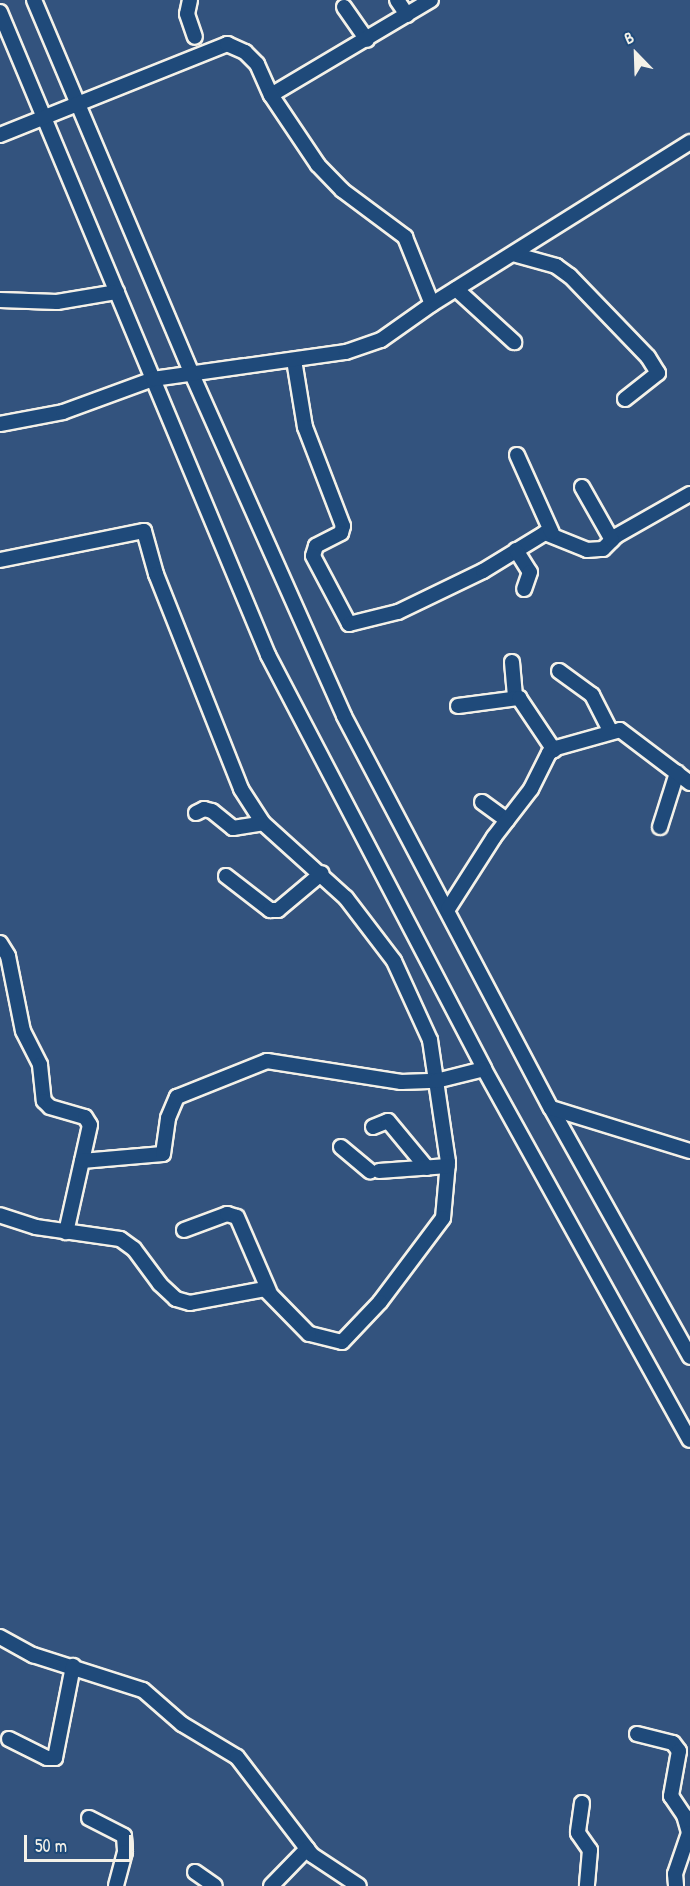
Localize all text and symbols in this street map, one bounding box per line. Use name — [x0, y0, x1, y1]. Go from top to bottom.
north arrow — [606, 24, 666, 84]
text: B — [621, 26, 637, 49]
scale bar — [27, 1823, 135, 1861]
text: 50 m — [35, 1833, 67, 1858]

